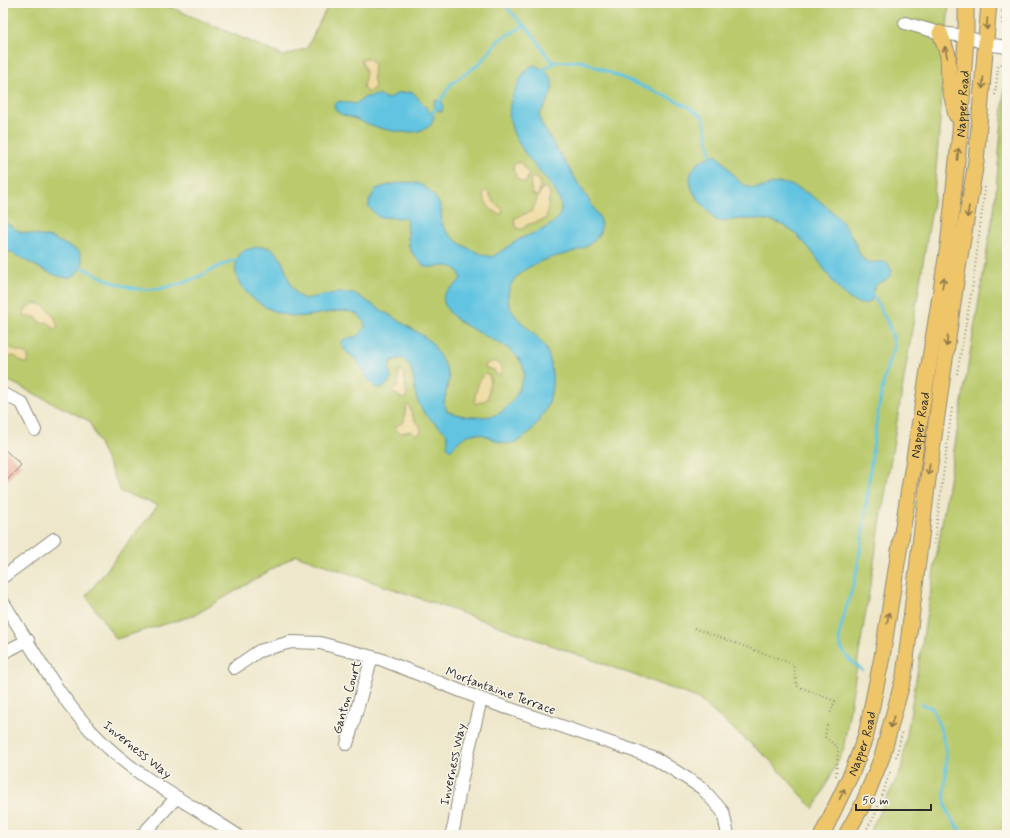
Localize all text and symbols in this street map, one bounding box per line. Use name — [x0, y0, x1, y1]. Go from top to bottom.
one-way arrow — [984, 17, 991, 30]
one-way arrow — [942, 46, 950, 59]
street label: Napper Road — [952, 70, 974, 138]
one-way arrow — [980, 76, 987, 89]
one-way arrow — [955, 148, 962, 161]
one-way arrow — [964, 205, 972, 218]
one-way arrow — [939, 277, 947, 290]
one-way arrow — [943, 334, 951, 347]
street label: Napper Road — [907, 391, 934, 460]
one-way arrow — [925, 462, 933, 475]
one-way arrow — [884, 612, 892, 625]
street label: Ganton Court — [329, 658, 366, 736]
street label: Morfantaine Terrace — [443, 664, 558, 719]
street label: Napper Road — [844, 710, 881, 779]
one-way arrow — [888, 715, 895, 728]
street label: Inverness Way — [99, 717, 175, 783]
street label: Inverness Way — [436, 721, 471, 807]
scale bar — [856, 786, 931, 812]
one-way arrow — [839, 788, 846, 800]
text: 50 m — [862, 793, 889, 809]

